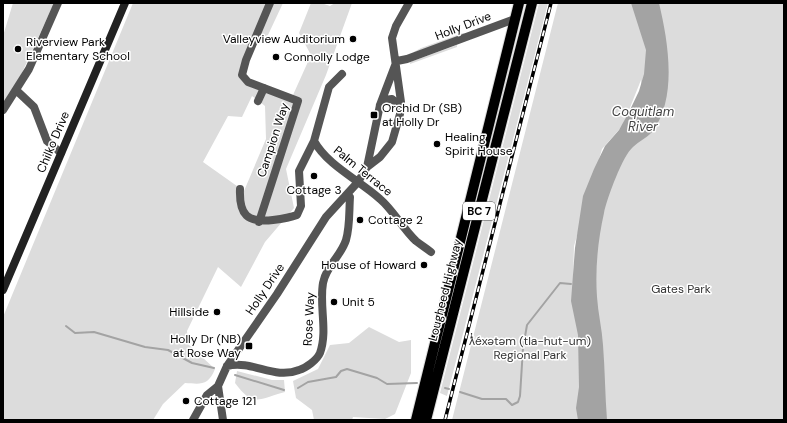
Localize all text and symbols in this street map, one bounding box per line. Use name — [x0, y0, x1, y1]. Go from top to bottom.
street label: Holly Drive — [433, 8, 494, 44]
place label: Valleyview Auditorium — [223, 31, 345, 47]
place label: Riverview Park Elementary School — [26, 34, 130, 64]
marker: Valleyview Auditorium — [348, 34, 358, 44]
marker: Riverview Park Elementary School — [13, 44, 23, 54]
place label: Connolly Lodge — [284, 49, 370, 65]
marker: Connolly Lodge — [271, 52, 281, 62]
street label: Campion Way — [253, 100, 293, 179]
place label: Orchid Dr (SB) at Holly Dr — [382, 100, 462, 130]
water label: Coquitlam River — [612, 103, 674, 135]
street label: Chilko Drive — [33, 109, 73, 175]
marker: Orchid Dr (SB) at Holly Dr — [369, 110, 379, 120]
place label: Healing Spirit House — [445, 129, 513, 159]
marker: Healing Spirit House — [432, 139, 442, 149]
street label: Palm Terrace — [330, 142, 396, 200]
marker: Cottage 3 — [309, 171, 319, 181]
place label: Cottage 3 — [287, 182, 341, 198]
road number: BC 7 — [463, 202, 495, 220]
place label: Cottage 2 — [368, 212, 423, 228]
marker: Cottage 2 — [355, 215, 365, 225]
street label: Lougheed Highway — [425, 237, 465, 343]
place label: House of Howard — [321, 257, 416, 273]
street label: Holly Drive — [242, 260, 288, 318]
marker: House of Howard — [419, 260, 429, 270]
park label: Gates Park — [651, 281, 711, 297]
street label: Rose Way — [300, 291, 318, 346]
place label: Unit 5 — [342, 294, 375, 310]
marker: Unit 5 — [329, 297, 339, 307]
place label: Hillside — [169, 304, 209, 320]
marker: Hillside — [212, 307, 222, 317]
place label: Holly Dr (NB) at Rose Way — [170, 331, 241, 361]
park label: ƛ̓éxətəm (tla-hut-um) Regional Park — [469, 332, 591, 363]
marker: Holly Dr (NB) at Rose Way — [244, 341, 254, 351]
place label: Cottage 121 — [194, 393, 256, 409]
marker: Cottage 121 — [181, 396, 191, 406]

